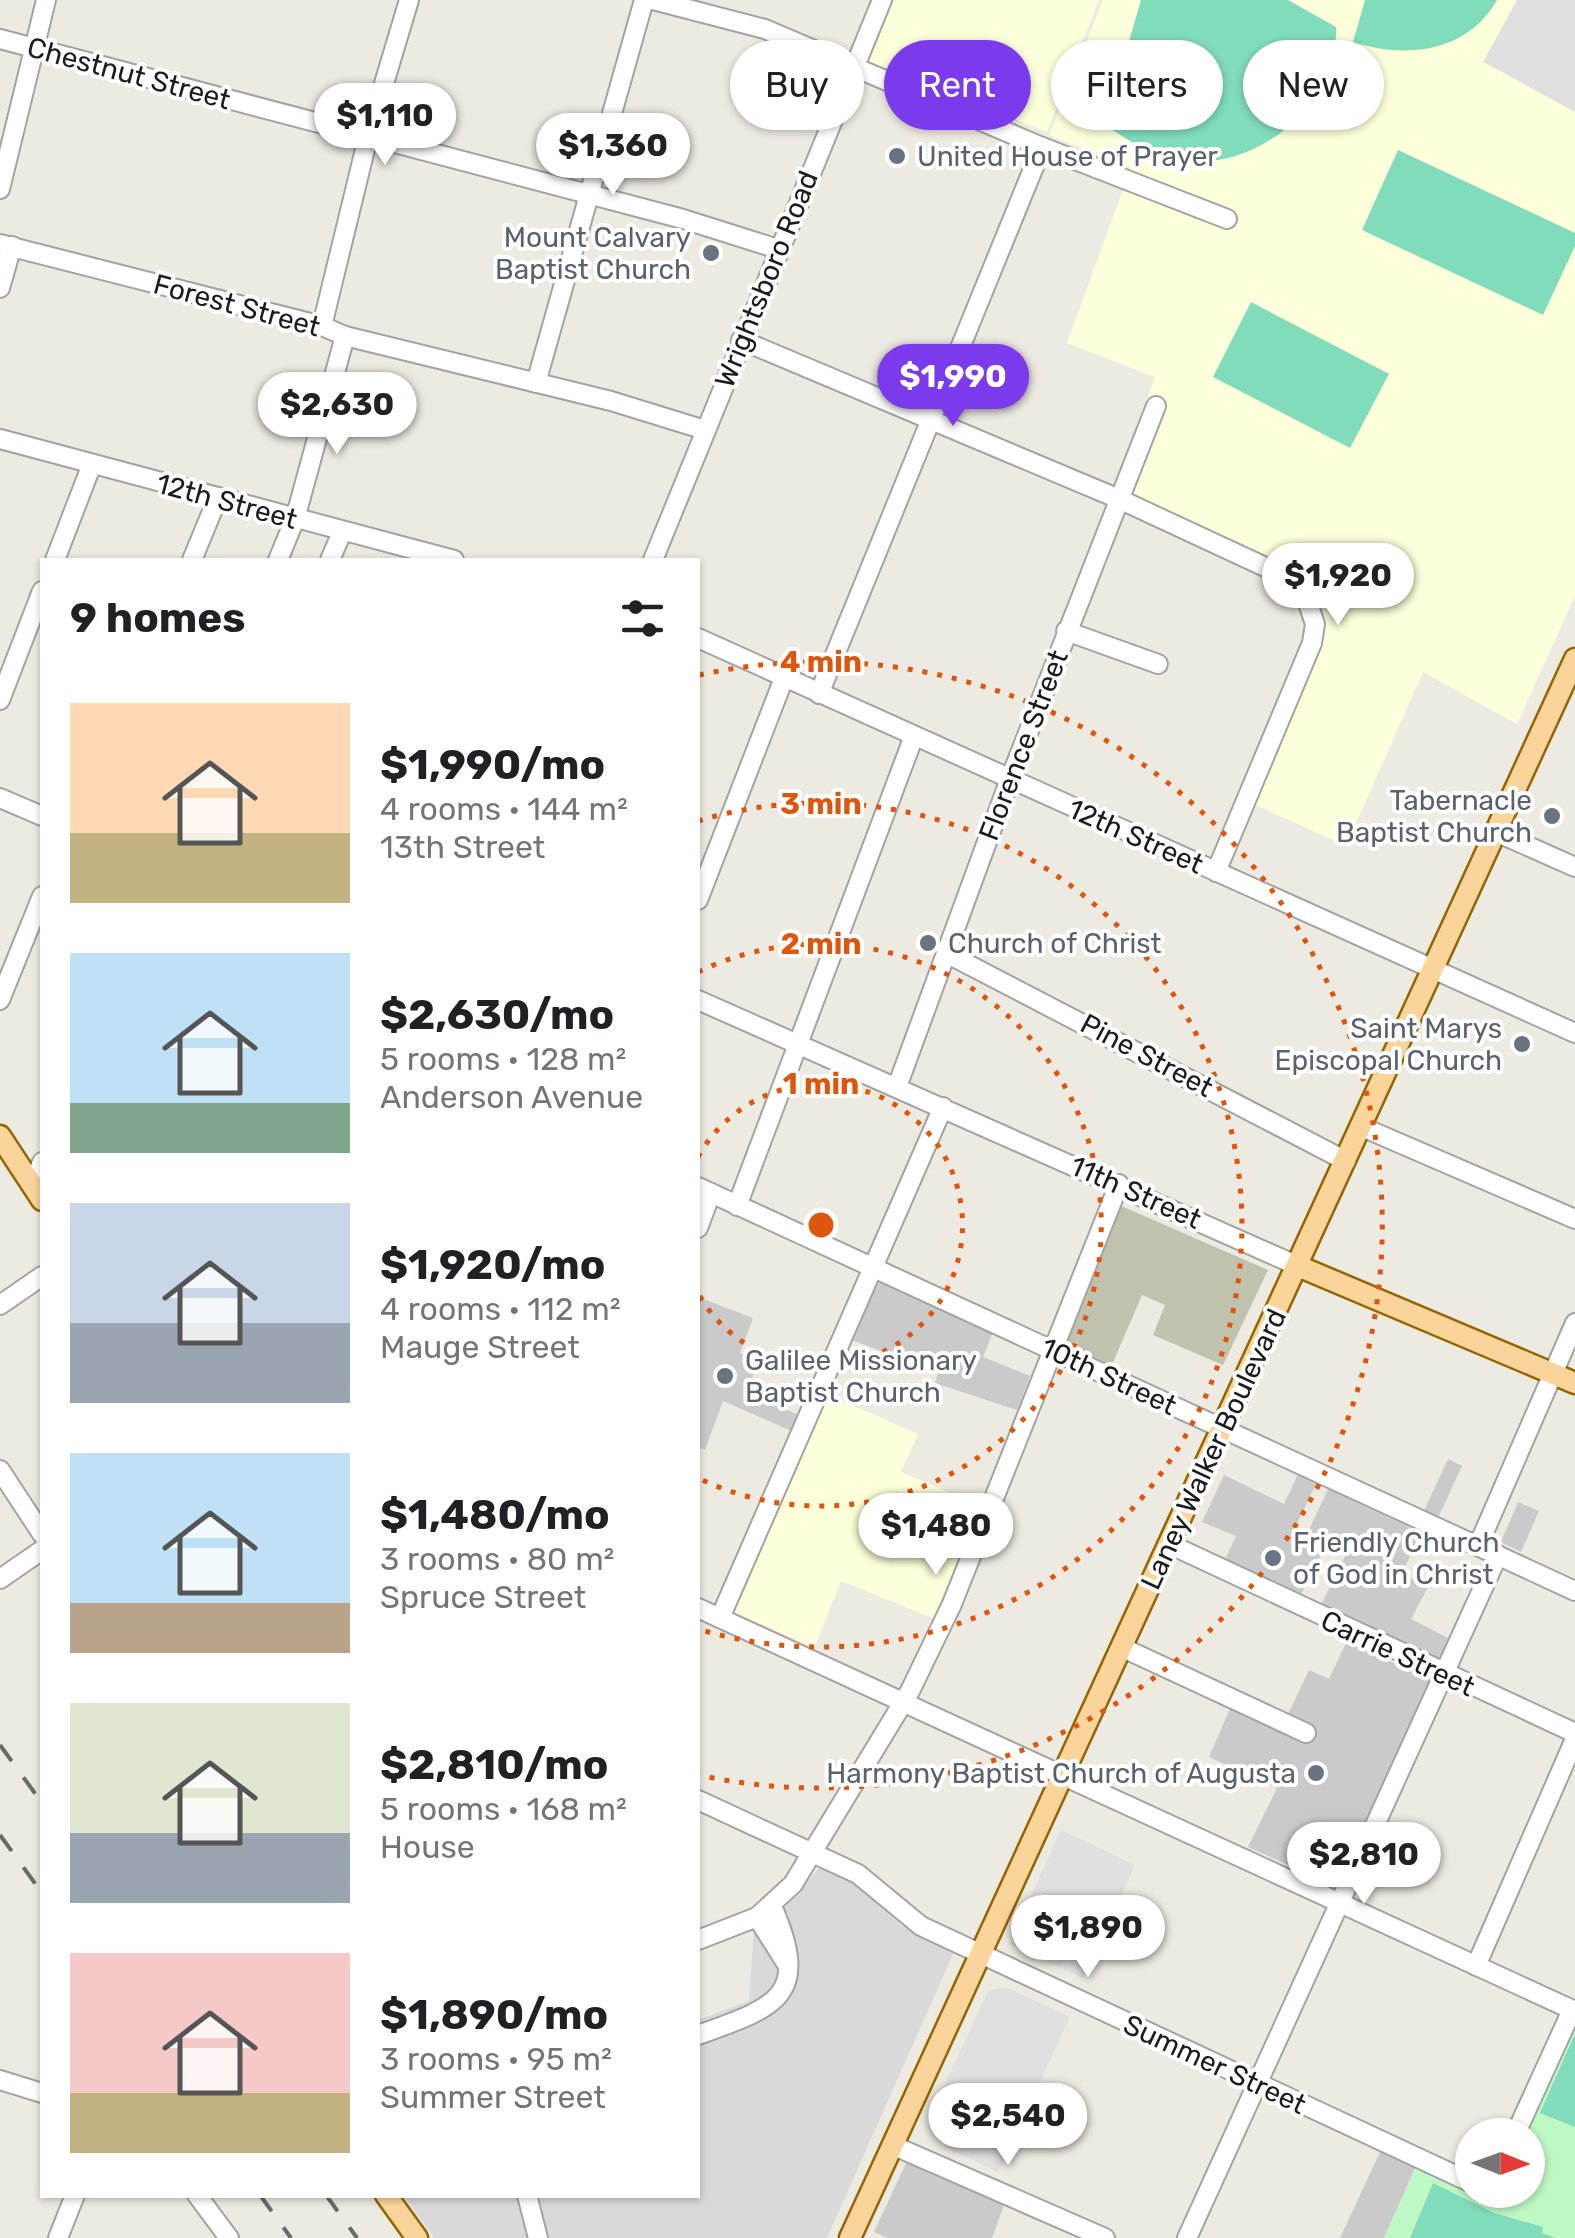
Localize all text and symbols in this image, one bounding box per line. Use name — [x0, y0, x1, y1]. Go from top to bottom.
street label: Chestnut Street — [24, 30, 234, 117]
chip: Buy — [730, 40, 864, 130]
chip: Rent — [884, 40, 1031, 130]
chip: Filters — [1051, 40, 1223, 130]
chip: New — [1243, 40, 1384, 130]
pin: $1,110 — [304, 83, 466, 168]
text: $1,110 — [336, 96, 434, 134]
pin: $1,360 — [532, 113, 694, 198]
text: $1,360 — [558, 126, 668, 164]
place label: United House of Prayer — [917, 140, 1218, 173]
marker: United House of Prayer — [886, 145, 908, 167]
street label: Wrightsboro Road — [708, 166, 825, 392]
place label: Mount Calvary Baptist Church — [495, 221, 691, 286]
marker: Mount Calvary Baptist Church — [700, 242, 722, 264]
street label: Forest Street — [150, 267, 324, 344]
pin: $1,990 — [872, 344, 1034, 429]
text: $1,990 — [899, 357, 1007, 395]
pin: $2,630 — [256, 372, 418, 457]
text: $2,630 — [280, 385, 394, 423]
street label: 12th Street — [153, 467, 301, 536]
pin: $1,920 — [1257, 543, 1419, 628]
text: $1,920 — [1284, 556, 1392, 594]
icon: filters — [615, 591, 670, 646]
text: 9 homes — [70, 593, 245, 643]
text: 4 min — [780, 644, 862, 680]
street label: Florence Street — [972, 645, 1075, 845]
text: $1,990/mo — [380, 740, 605, 790]
icon: home — [150, 743, 270, 863]
place label: Tabernacle Baptist Church — [1336, 784, 1532, 849]
text: 3 min — [780, 786, 862, 822]
text: 4 rooms · 144 m² — [380, 790, 628, 828]
street label: 12th Street — [1063, 792, 1208, 881]
marker: Tabernacle Baptist Church — [1541, 805, 1563, 827]
text: 13th Street — [380, 828, 545, 866]
text: 2 min — [780, 926, 862, 962]
place label: Church of Christ — [948, 927, 1162, 960]
marker: Church of Christ — [917, 932, 939, 954]
text: $2,630/mo — [380, 990, 614, 1040]
icon: home — [150, 993, 270, 1113]
street label: Pine Street — [1075, 1007, 1219, 1104]
place label: Saint Marys Episcopal Church — [1275, 1012, 1502, 1077]
marker: Saint Marys Episcopal Church — [1511, 1033, 1533, 1055]
text: 5 rooms · 128 m² — [380, 1040, 626, 1078]
text: 1 min — [783, 1066, 859, 1102]
text: Anderson Avenue — [380, 1078, 643, 1116]
street label: 11th Street — [1065, 1149, 1206, 1236]
centre of rings — [803, 1207, 839, 1243]
text: $1,920/mo — [380, 1240, 605, 1290]
icon: home — [150, 1243, 270, 1363]
text: 4 rooms · 112 m² — [380, 1290, 621, 1328]
street label: Laney Walker Boulevard — [1134, 1304, 1293, 1595]
text: Mauge Street — [380, 1328, 580, 1366]
street label: 10th Street — [1036, 1331, 1182, 1422]
place label: Galilee Missionary Baptist Church — [745, 1344, 977, 1409]
marker: Galilee Missionary Baptist Church — [714, 1365, 736, 1387]
text: $1,480/mo — [380, 1490, 610, 1540]
icon: home — [150, 1493, 270, 1613]
pin: $1,480 — [855, 1493, 1017, 1578]
text: $1,480 — [880, 1506, 992, 1544]
place label: Friendly Church of God in Christ — [1293, 1526, 1500, 1591]
text: 3 rooms · 80 m² — [380, 1540, 615, 1578]
marker: Friendly Church of God in Christ — [1262, 1547, 1284, 1569]
text: Spruce Street — [380, 1578, 586, 1616]
street label: Carrie Street — [1316, 1603, 1480, 1703]
text: $2,810/mo — [380, 1740, 608, 1790]
icon: home — [150, 1743, 270, 1863]
place label: Harmony Baptist Church of Augusta — [826, 1757, 1296, 1790]
marker: Harmony Baptist Church of Augusta — [1305, 1762, 1327, 1784]
text: 5 rooms · 168 m² — [380, 1790, 627, 1828]
pin: $2,810 — [1283, 1822, 1445, 1907]
text: House — [380, 1828, 475, 1866]
text: $2,810 — [1309, 1835, 1419, 1873]
pin: $1,890 — [1007, 1895, 1169, 1980]
text: $1,890 — [1033, 1908, 1143, 1946]
text: $1,890/mo — [380, 1990, 608, 2040]
icon: home — [150, 1993, 270, 2113]
street label: Summer Street — [1118, 2008, 1311, 2121]
text: 3 rooms · 95 m² — [380, 2040, 612, 2078]
text: Summer Street — [380, 2078, 606, 2116]
pin: $2,540 — [927, 2083, 1089, 2168]
text: $2,540 — [950, 2096, 1066, 2134]
north arrow — [1455, 2118, 1545, 2208]
map controls — [1455, 2118, 1545, 2208]

